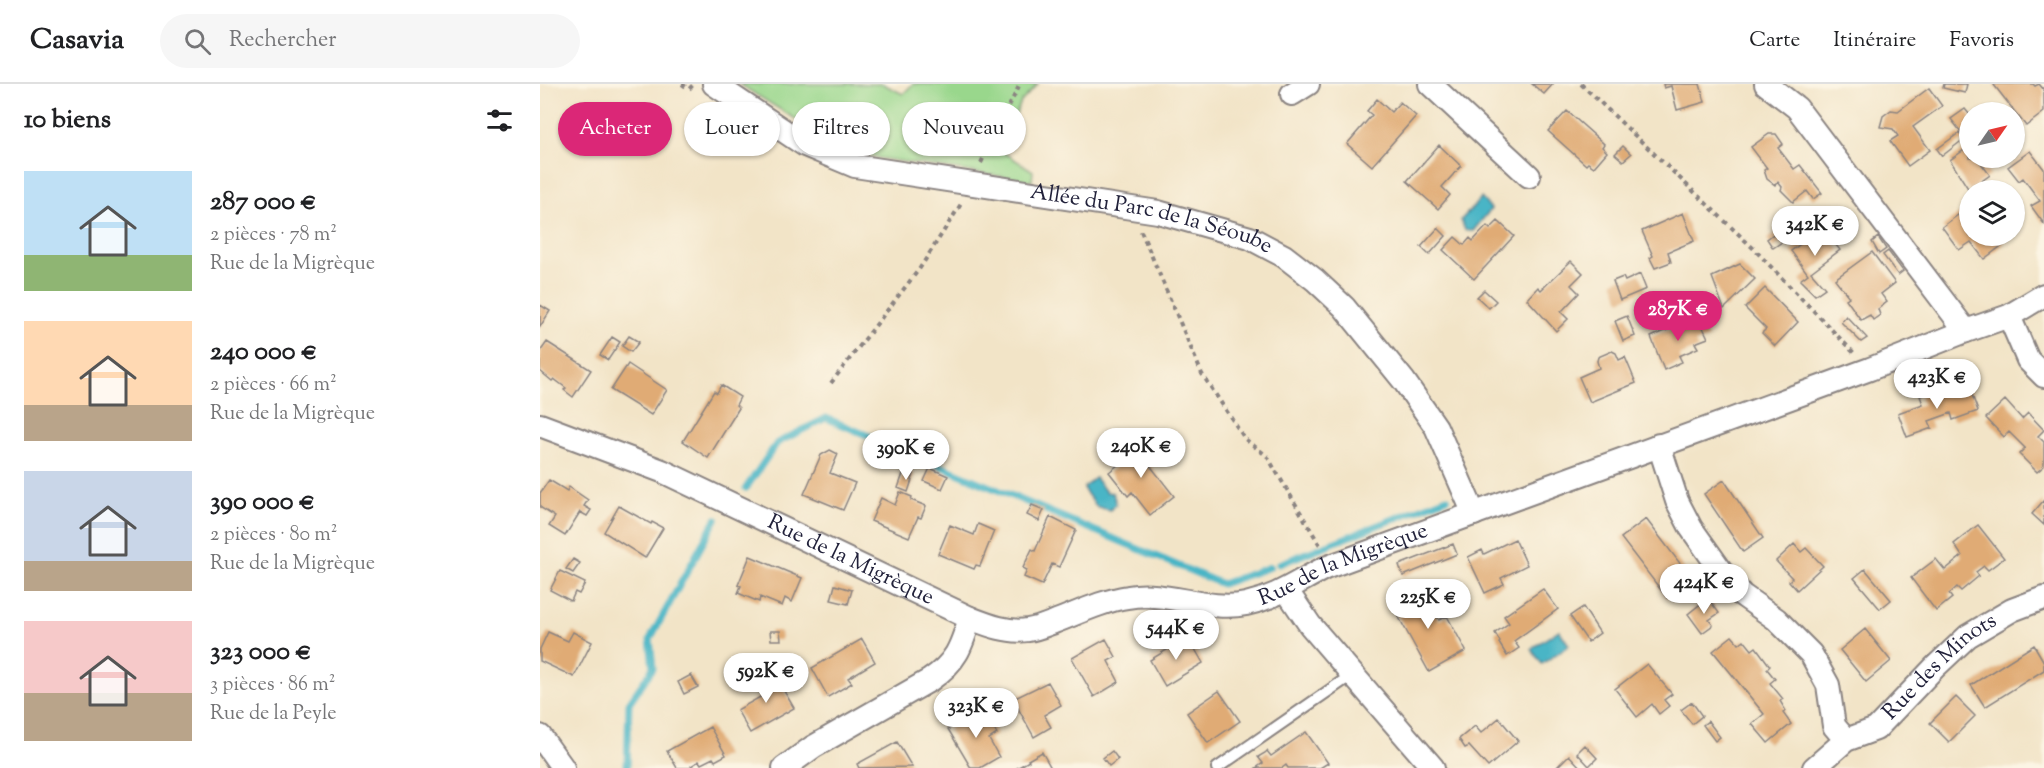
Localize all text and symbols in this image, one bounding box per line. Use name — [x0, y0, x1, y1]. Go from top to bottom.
search box — [160, 14, 580, 68]
text: Casavia — [30, 21, 124, 61]
icon: search — [181, 25, 214, 58]
text: Rechercher — [229, 25, 337, 57]
text: Carte — [1749, 26, 1800, 56]
text: Itinéraire — [1833, 26, 1916, 56]
text: Favoris — [1949, 26, 2014, 56]
text: 10 biens — [24, 102, 111, 139]
chip: Acheter — [558, 102, 672, 156]
chip: Louer — [684, 102, 780, 156]
chip: Filtres — [792, 102, 890, 156]
chip: Nouveau — [902, 102, 1026, 156]
north arrow — [1959, 102, 2025, 168]
map controls — [1959, 102, 2025, 246]
icon: filters — [483, 104, 516, 137]
street label: Allée du Parc de la Séoube — [1028, 177, 1278, 263]
button: layers — [1959, 180, 2025, 246]
text: 287 000 € — [210, 184, 317, 221]
icon: home — [72, 195, 144, 267]
pin: 342K € — [1766, 206, 1864, 257]
text: 342K € — [1786, 211, 1844, 240]
text: 2 pièces · 78 m² — [210, 221, 337, 250]
text: Rue de la Migrèque — [210, 250, 375, 279]
pin: 287K € — [1629, 291, 1727, 342]
text: 287K € — [1648, 296, 1708, 325]
text: 240 000 € — [210, 334, 317, 371]
icon: home — [72, 345, 144, 417]
pin: 423K € — [1888, 359, 1986, 410]
text: 423K € — [1908, 364, 1966, 393]
text: 2 pièces · 66 m² — [210, 371, 337, 400]
text: Rue de la Migrèque — [210, 400, 375, 429]
pin: 240K € — [1092, 428, 1190, 479]
pin: 390K € — [857, 430, 955, 481]
text: 240K € — [1111, 433, 1171, 462]
text: 390K € — [876, 435, 936, 464]
text: 390 000 € — [210, 484, 315, 521]
icon: home — [72, 495, 144, 567]
street label: Rue de la Migrèque — [761, 507, 939, 614]
street label: Rue de la Migrèque — [1254, 516, 1433, 615]
text: 2 pièces · 80 m² — [210, 521, 338, 550]
text: Rue de la Migrèque — [210, 550, 375, 579]
pin: 424K € — [1655, 564, 1753, 615]
text: 424K € — [1674, 569, 1734, 598]
pin: 225K € — [1379, 579, 1477, 630]
text: 225K € — [1400, 584, 1456, 613]
street label: Rue des Minots — [1876, 606, 2003, 728]
pin: 544K € — [1127, 610, 1225, 661]
text: 544K € — [1147, 615, 1205, 644]
text: 323 000 € — [210, 634, 311, 671]
icon: home — [72, 645, 144, 717]
pin: 592K € — [717, 653, 815, 704]
text: 592K € — [738, 658, 794, 687]
text: 3 pièces · 86 m² — [210, 671, 336, 700]
pin: 323K € — [927, 688, 1025, 739]
text: 323K € — [948, 693, 1004, 722]
text: Rue de la Peyle — [210, 700, 337, 729]

